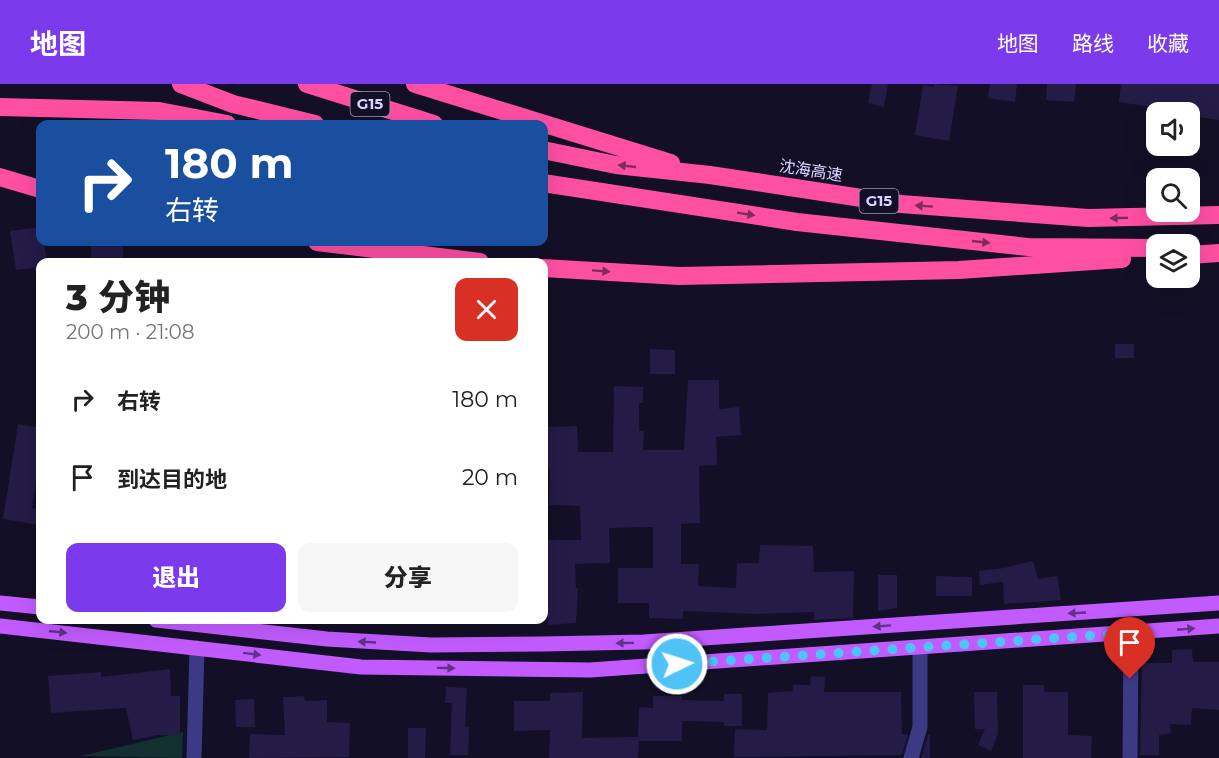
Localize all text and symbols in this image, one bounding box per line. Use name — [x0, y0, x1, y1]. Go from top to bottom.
text: 地图 — [30, 27, 86, 61]
text: 地图 — [997, 31, 1039, 56]
text: 路线 — [1072, 31, 1114, 56]
text: 收藏 — [1147, 31, 1189, 56]
road number: G15 — [350, 92, 389, 116]
map controls — [1146, 102, 1200, 288]
button: sound — [1146, 102, 1200, 156]
text: 180 m — [165, 137, 294, 189]
icon: right — [66, 144, 144, 222]
street label: 沈海高速 — [778, 156, 844, 185]
one-way arrow — [617, 161, 636, 171]
button: search — [1146, 168, 1200, 222]
road number: G15 — [860, 189, 898, 213]
text: 右转 — [165, 194, 219, 227]
one-way arrow — [915, 201, 934, 210]
one-way arrow — [737, 210, 756, 219]
one-way arrow — [1109, 213, 1128, 223]
button: layers — [1146, 234, 1200, 288]
one-way arrow — [972, 237, 991, 247]
one-way arrow — [592, 267, 611, 276]
text: 3 分钟 — [66, 275, 170, 319]
button: close — [455, 278, 518, 341]
text: 200 m · 21:08 — [66, 320, 195, 344]
icon: right — [66, 383, 99, 416]
text: 180 m — [452, 386, 518, 413]
text: 右转 — [117, 388, 161, 415]
icon: arrive — [66, 461, 99, 494]
text: 20 m — [462, 464, 518, 491]
text: 到达目的地 — [117, 466, 227, 493]
button: 退出 — [66, 543, 286, 612]
button: 分享 — [298, 543, 518, 612]
one-way arrow — [1067, 608, 1086, 618]
pin — [1104, 617, 1155, 679]
one-way arrow — [873, 621, 892, 631]
one-way arrow — [1176, 624, 1195, 634]
icon: arrive — [1113, 626, 1146, 659]
one-way arrow — [49, 627, 68, 637]
position arrow — [645, 632, 709, 696]
one-way arrow — [357, 637, 376, 646]
one-way arrow — [615, 638, 634, 647]
one-way arrow — [242, 649, 261, 659]
one-way arrow — [437, 663, 456, 673]

